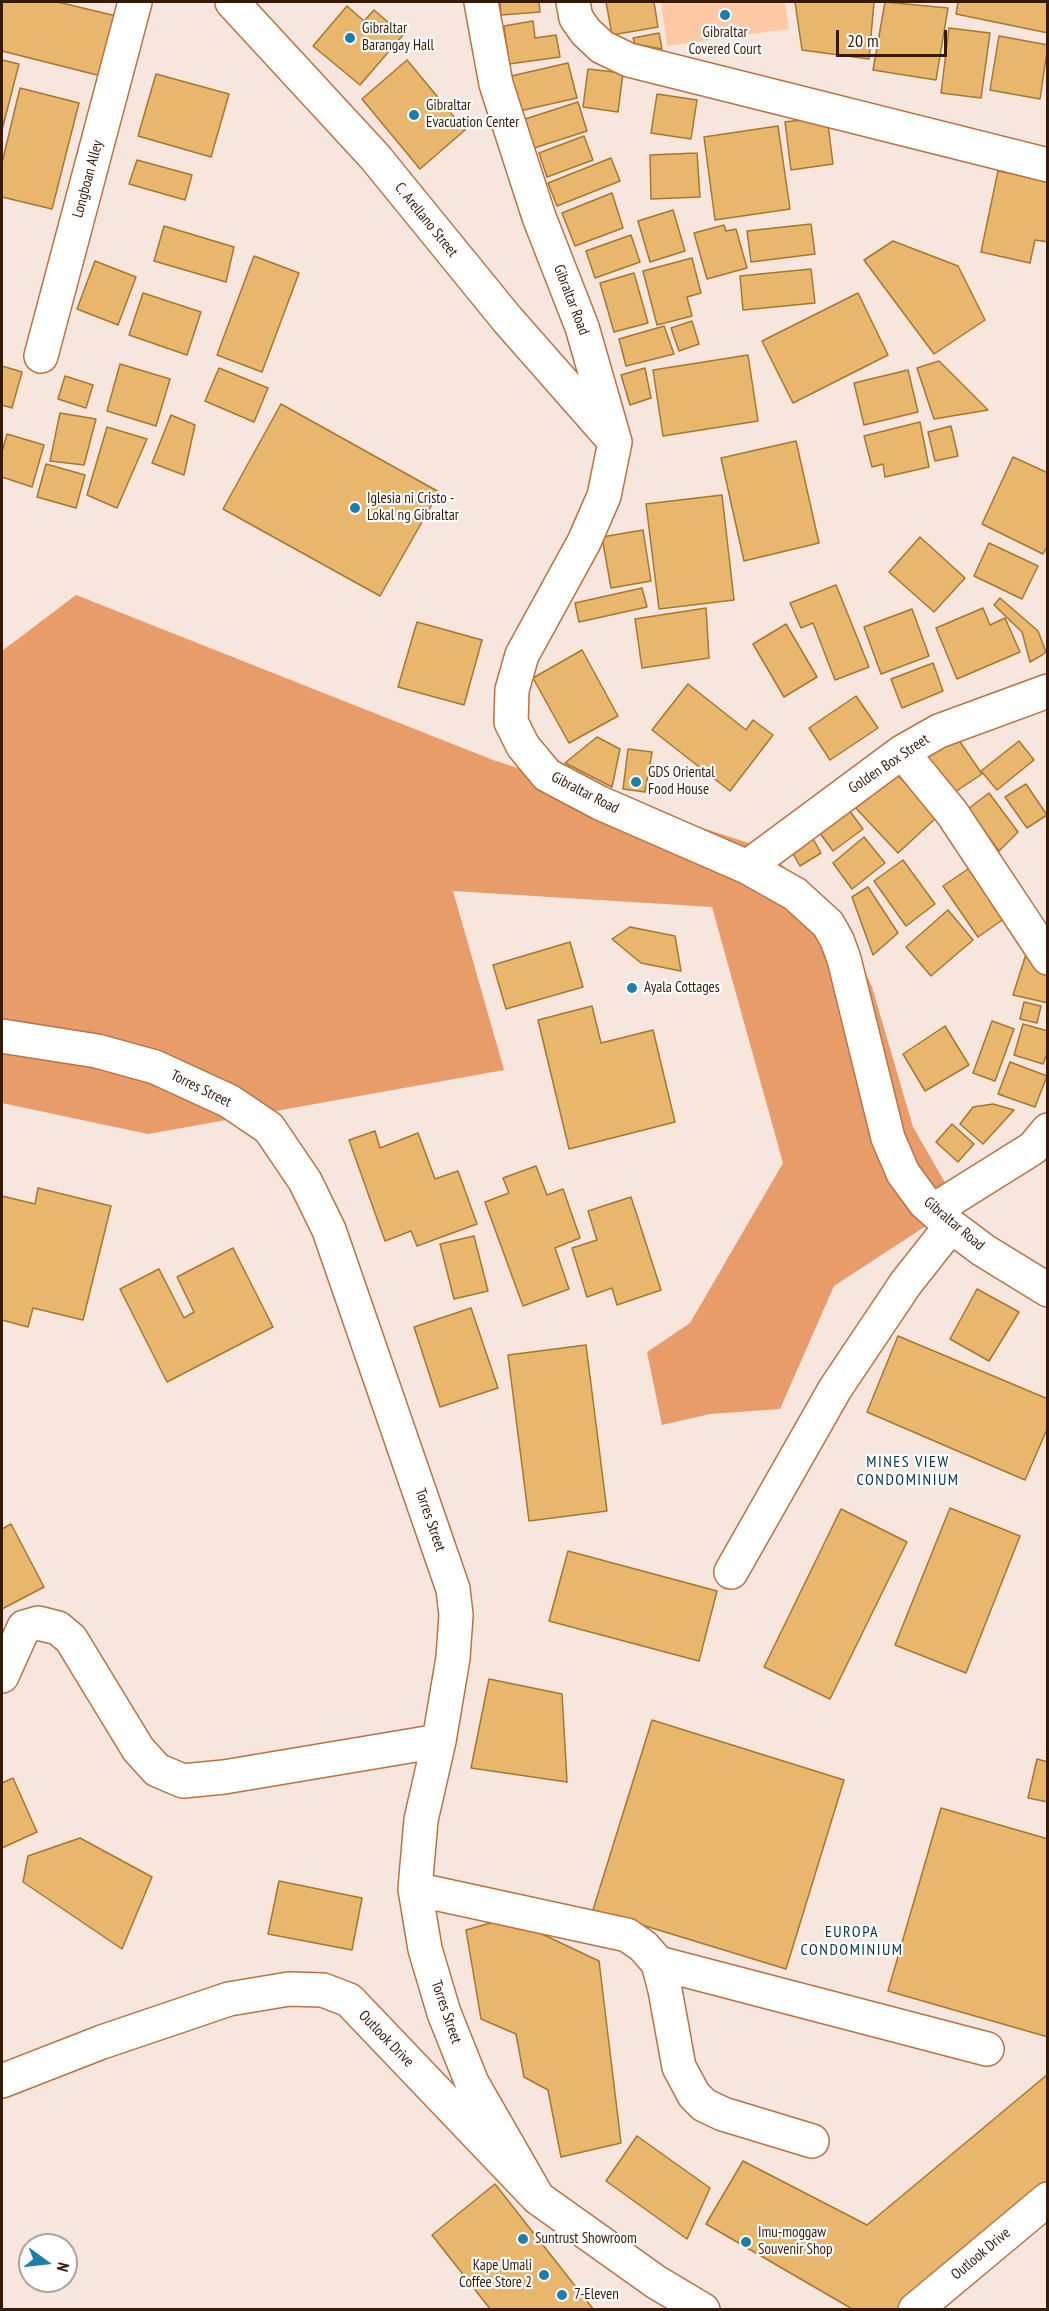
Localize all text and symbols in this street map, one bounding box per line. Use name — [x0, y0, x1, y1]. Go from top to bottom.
marker: Gibraltar Covered Court — [718, 8, 732, 22]
scale bar — [839, 18, 950, 56]
place label: Gibraltar Barangay Hall — [362, 20, 434, 55]
place label: Gibraltar Covered Court — [689, 24, 761, 59]
text: 20 m — [847, 29, 879, 52]
marker: Gibraltar Barangay Hall — [343, 31, 357, 45]
place label: Gibraltar Evacuation Center — [426, 97, 519, 132]
marker: Gibraltar Evacuation Center — [407, 108, 421, 122]
street label: Longboan Alley — [69, 138, 107, 220]
street label: C. Arellano Street — [391, 179, 461, 261]
street label: Gibraltar Road — [549, 262, 593, 338]
place label: Iglesia ni Cristo - Lokal ng Gibraltar — [367, 490, 459, 525]
marker: Iglesia ni Cristo - Lokal ng Gibraltar — [348, 501, 362, 515]
street label: Golden Box Street — [845, 730, 933, 798]
place label: GDS Oriental Food House — [648, 764, 715, 799]
street label: Gibraltar Road — [548, 768, 622, 818]
marker: GDS Oriental Food House — [629, 775, 643, 789]
place label: Ayala Cottages — [644, 979, 720, 997]
marker: Ayala Cottages — [625, 981, 639, 995]
street label: Torres Street — [168, 1067, 234, 1111]
street label: Gibraltar Road — [920, 1193, 988, 1255]
district label: MINES VIEW CONDOMINIUM — [857, 1452, 959, 1490]
street label: Torres Street — [411, 1486, 449, 1554]
district label: EUROPA CONDOMINIUM — [801, 1922, 903, 1960]
street label: Torres Street — [427, 1978, 465, 2046]
street label: Outlook Drive — [355, 2007, 417, 2071]
place label: Imu-moggaw Souvenir Shop — [758, 2224, 833, 2259]
street label: Outlook Drive — [948, 2224, 1014, 2284]
place label: Suntrust Showroom — [535, 2230, 637, 2248]
marker: Suntrust Showroom — [516, 2232, 530, 2246]
north arrow — [18, 2233, 78, 2293]
marker: Imu-moggaw Souvenir Shop — [739, 2235, 753, 2249]
place label: Kape Umali Coffee Store 2 — [459, 2257, 532, 2292]
text: N — [53, 2260, 74, 2274]
marker: Kape Umali Coffee Store 2 — [537, 2268, 551, 2282]
place label: 7-Eleven — [574, 2286, 619, 2304]
marker: 7-Eleven — [555, 2288, 569, 2302]

